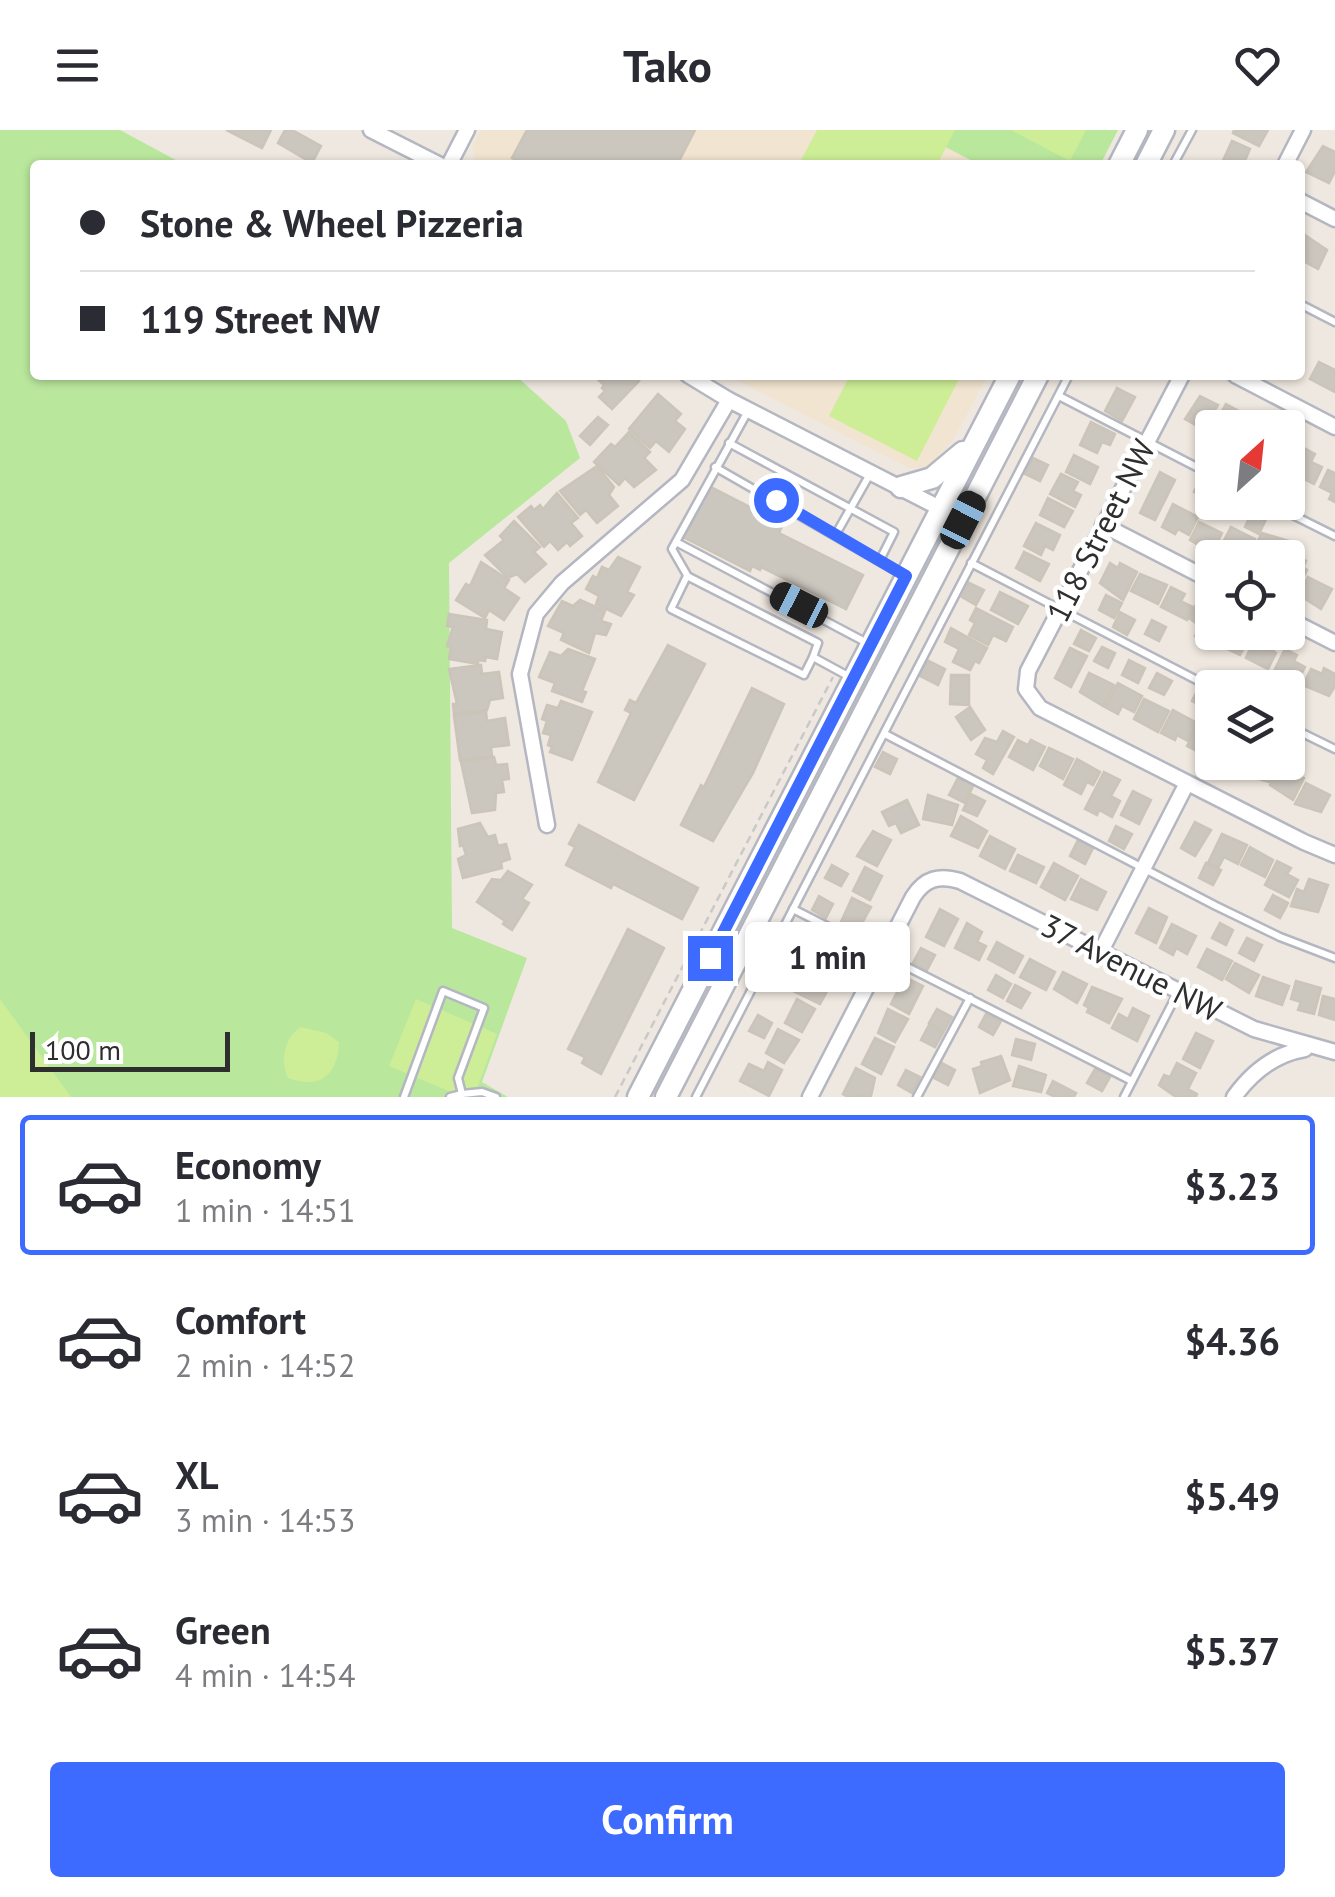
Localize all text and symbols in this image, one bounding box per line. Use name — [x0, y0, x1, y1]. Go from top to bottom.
text: Tako — [623, 36, 712, 94]
icon: menu — [50, 38, 105, 93]
icon: heart — [1230, 38, 1285, 93]
text: Stone & Wheel Pizzeria — [140, 198, 524, 247]
text: 119 Street NW — [140, 294, 380, 343]
north arrow — [1195, 410, 1305, 520]
map controls — [1195, 410, 1305, 780]
street label: 118 Street NW — [1036, 432, 1164, 629]
route start — [754, 478, 799, 523]
car — [936, 486, 990, 554]
button: locate — [1195, 540, 1305, 650]
car — [765, 578, 833, 632]
button: layers — [1195, 670, 1305, 780]
street label: 37 Avenue NW — [1034, 904, 1229, 1031]
callout: 1 min — [745, 923, 910, 993]
route end — [688, 936, 733, 981]
text: 1 min — [788, 936, 867, 978]
scale bar — [30, 1027, 230, 1071]
text: 100 m — [45, 1031, 121, 1068]
icon: car — [55, 1140, 145, 1230]
text: Economy — [175, 1140, 321, 1189]
text: $3.23 — [1184, 1161, 1280, 1210]
text: 1 min · 14:51 — [175, 1189, 355, 1231]
icon: car — [55, 1295, 145, 1385]
text: Comfort — [175, 1295, 306, 1344]
text: $4.36 — [1184, 1316, 1280, 1365]
text: 2 min · 14:52 — [175, 1344, 355, 1386]
icon: car — [55, 1450, 145, 1540]
text: XL — [175, 1450, 219, 1499]
text: $5.49 — [1184, 1471, 1280, 1520]
text: 3 min · 14:53 — [175, 1499, 355, 1541]
icon: car — [55, 1605, 145, 1695]
text: Green — [175, 1605, 271, 1654]
text: $5.37 — [1184, 1626, 1280, 1675]
text: 4 min · 14:54 — [175, 1654, 355, 1696]
button: Confirm — [50, 1762, 1285, 1877]

